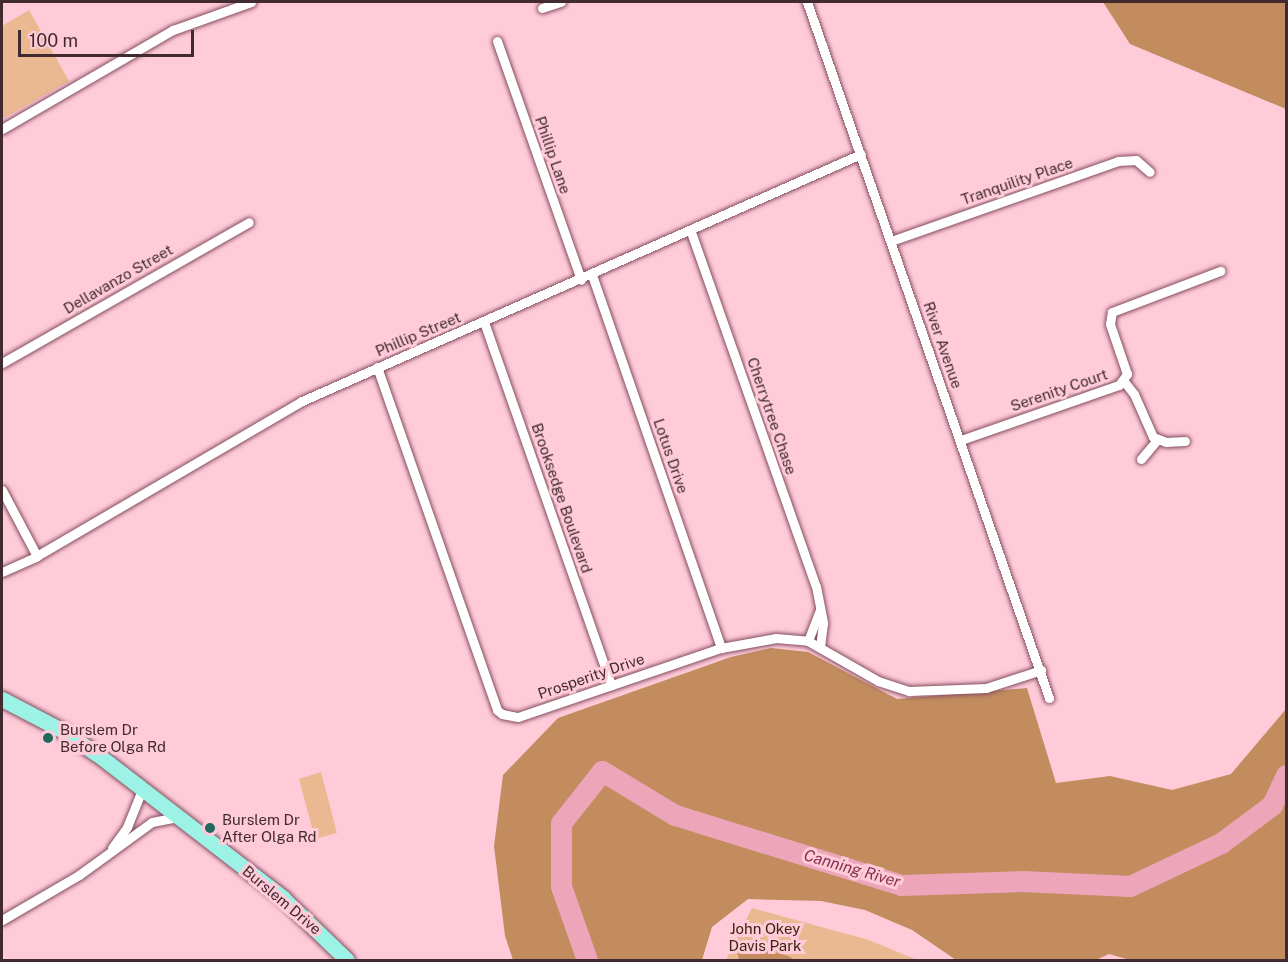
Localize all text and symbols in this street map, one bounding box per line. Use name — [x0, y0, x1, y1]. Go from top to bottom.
scale bar — [21, 18, 196, 56]
text: 100 m — [29, 30, 78, 51]
street label: Phillip Lane — [531, 114, 575, 196]
street label: Tranquility Place — [959, 153, 1075, 209]
street label: Dellavanzo Street — [60, 240, 176, 318]
street label: River Avenue — [920, 299, 966, 391]
street label: Phillip Street — [373, 308, 463, 360]
street label: Cherrytree Chase — [743, 355, 801, 477]
street label: Serenity Court — [1008, 365, 1110, 415]
street label: Lotus Drive — [650, 416, 692, 496]
street label: Brooksedge Boulevard — [528, 421, 596, 575]
street label: Prosperity Drive — [535, 649, 647, 703]
place label: Burslem Dr Before Olga Rd — [60, 720, 166, 755]
marker: Burslem Dr Before Olga Rd — [41, 731, 55, 745]
place label: Burslem Dr After Olga Rd — [222, 810, 317, 845]
marker: Burslem Dr After Olga Rd — [203, 821, 217, 835]
water label: Canning River — [801, 846, 903, 892]
street label: Burslem Drive — [239, 862, 325, 938]
park label: John Okey Davis Park — [729, 919, 801, 954]

